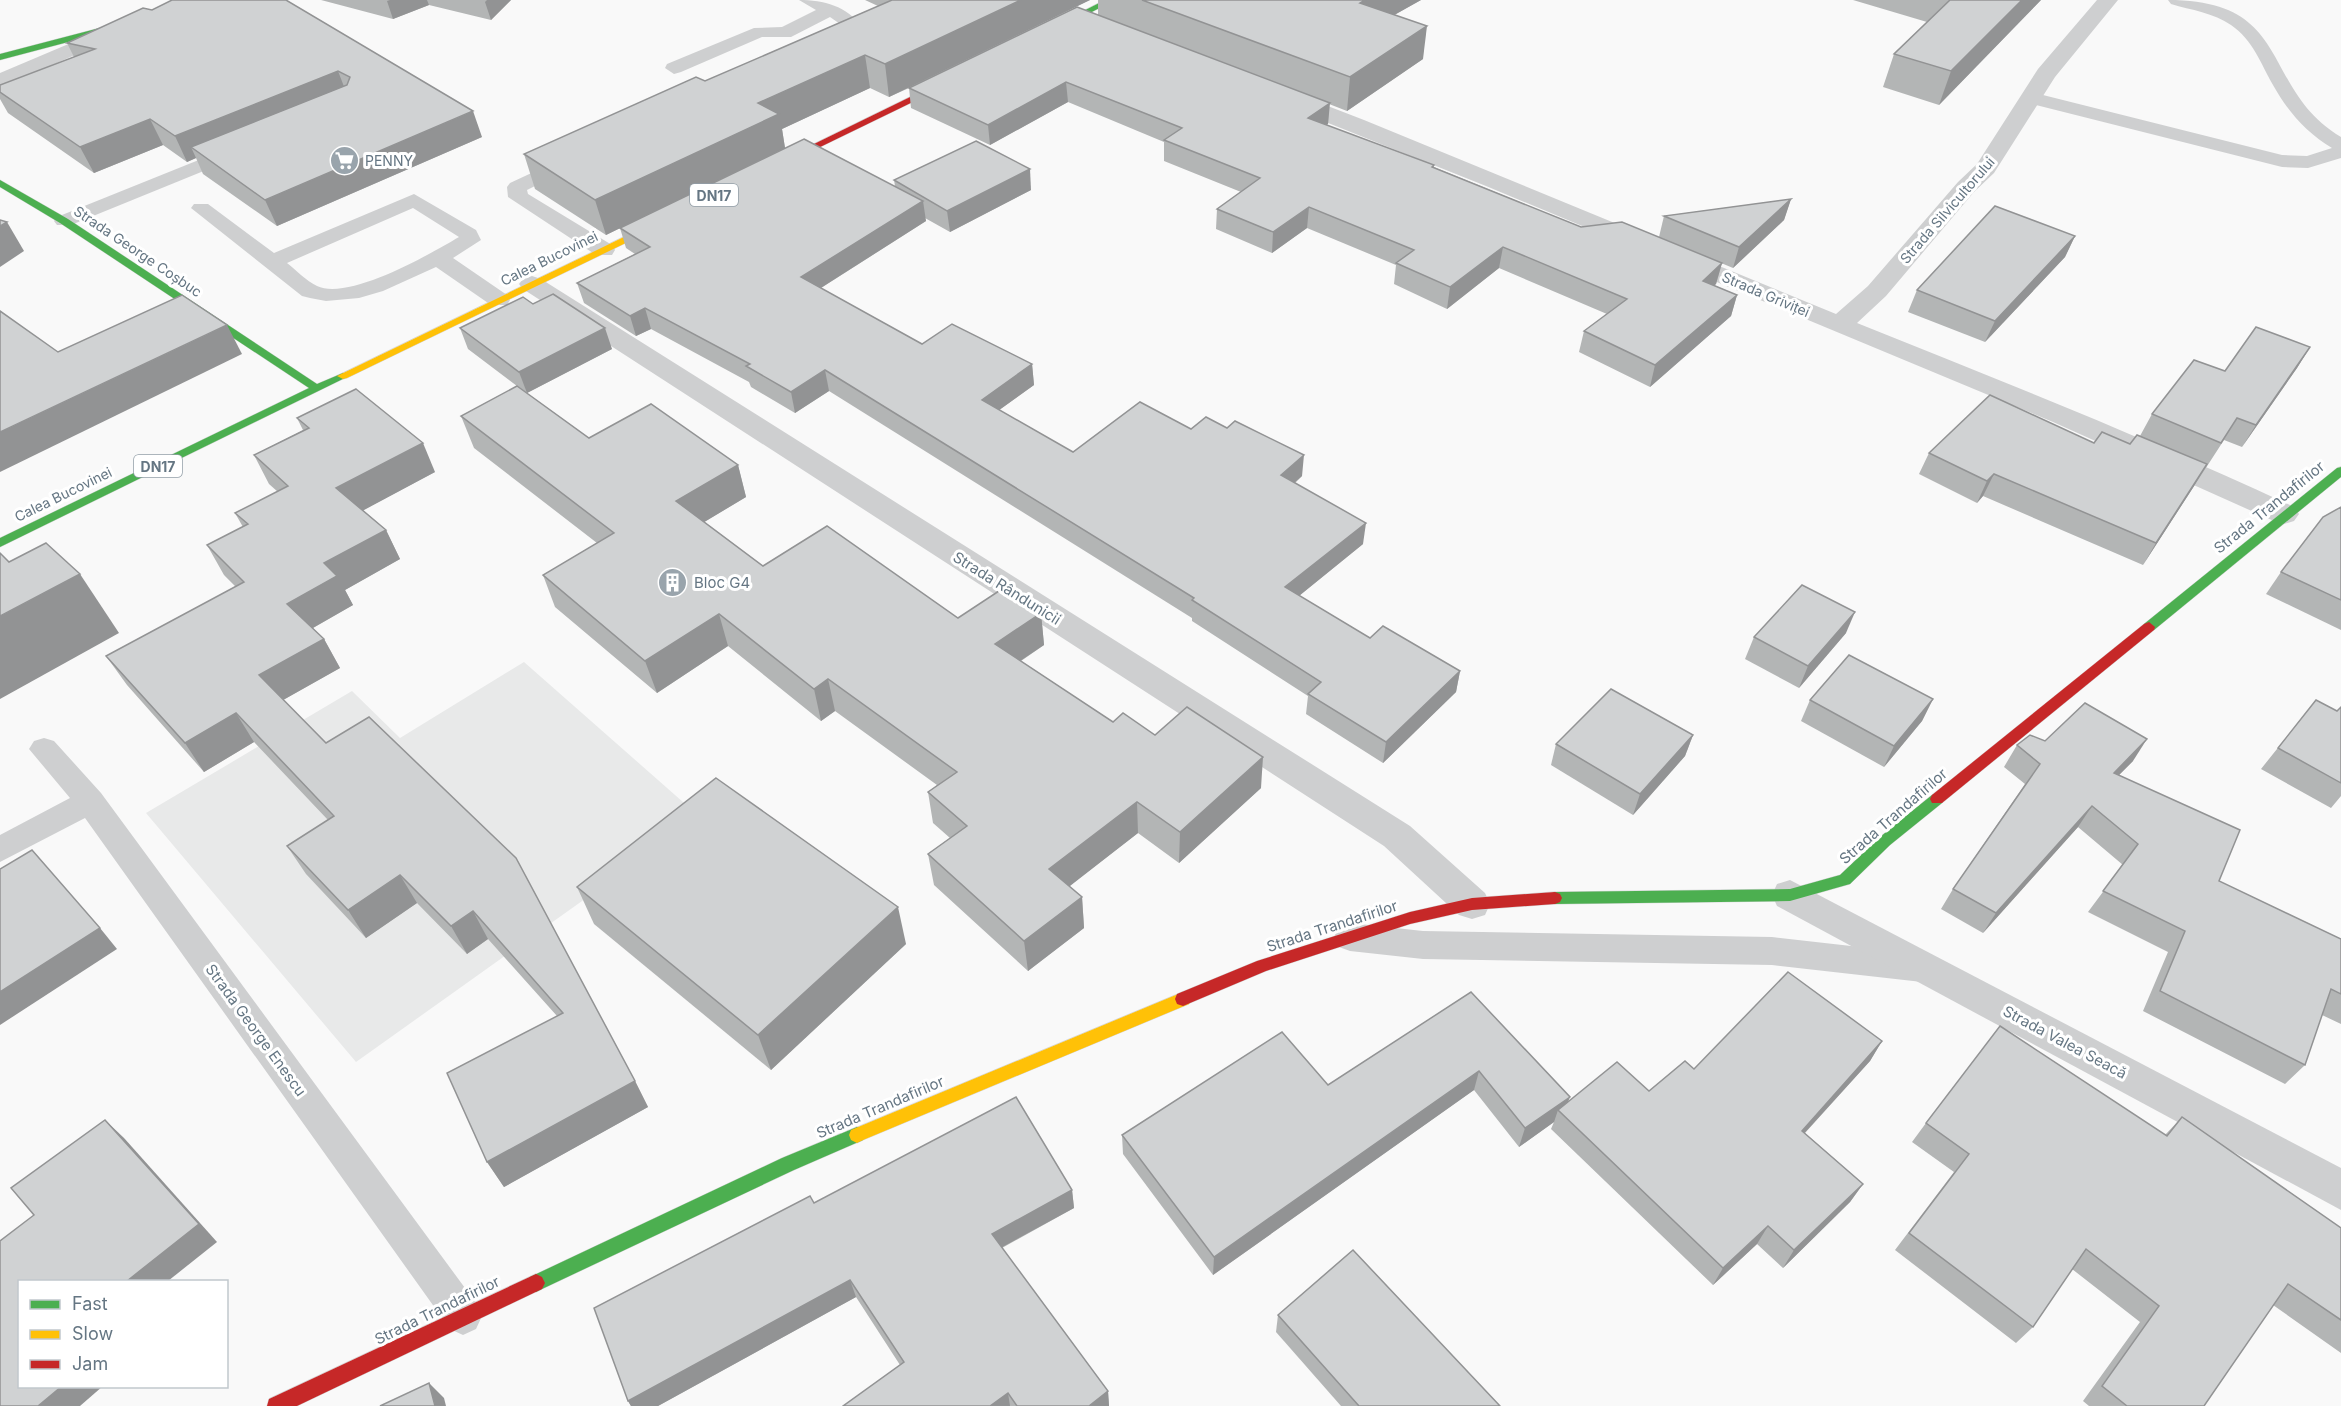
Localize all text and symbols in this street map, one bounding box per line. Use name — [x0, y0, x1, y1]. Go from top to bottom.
supermarket icon: PENNY — [328, 144, 360, 176]
place label: PENNY — [365, 152, 413, 169]
street label: Strada Silvicultorului — [1896, 153, 1998, 267]
road number: DN17 — [690, 184, 738, 206]
street label: Strada George Coșbuc — [70, 202, 205, 301]
street label: Calea Bucovinei — [498, 227, 600, 289]
street label: Strada Griviței — [1719, 268, 1812, 321]
road number: DN17 — [134, 455, 182, 477]
street label: Strada Trandafirilor — [2210, 456, 2328, 557]
street label: Calea Bucovinei — [12, 463, 114, 525]
street label: Strada Rândunicii — [950, 547, 1064, 629]
building icon: Bloc G4 — [657, 566, 689, 598]
place label: Bloc G4 — [694, 573, 750, 592]
street label: Strada Trandafirilor — [1835, 764, 1951, 868]
street label: Strada Trandafirilor — [1264, 896, 1400, 956]
street label: Strada George Enescu — [202, 960, 310, 1100]
street label: Strada Valea Seacă — [2000, 1001, 2130, 1083]
street label: Strada Trandafirilor — [813, 1071, 947, 1142]
street label: Strada Trandafirilor — [371, 1271, 503, 1349]
legend — [18, 1280, 228, 1388]
text: Fast — [72, 1293, 108, 1314]
text: Slow — [72, 1323, 113, 1344]
text: Jam — [72, 1353, 108, 1374]

